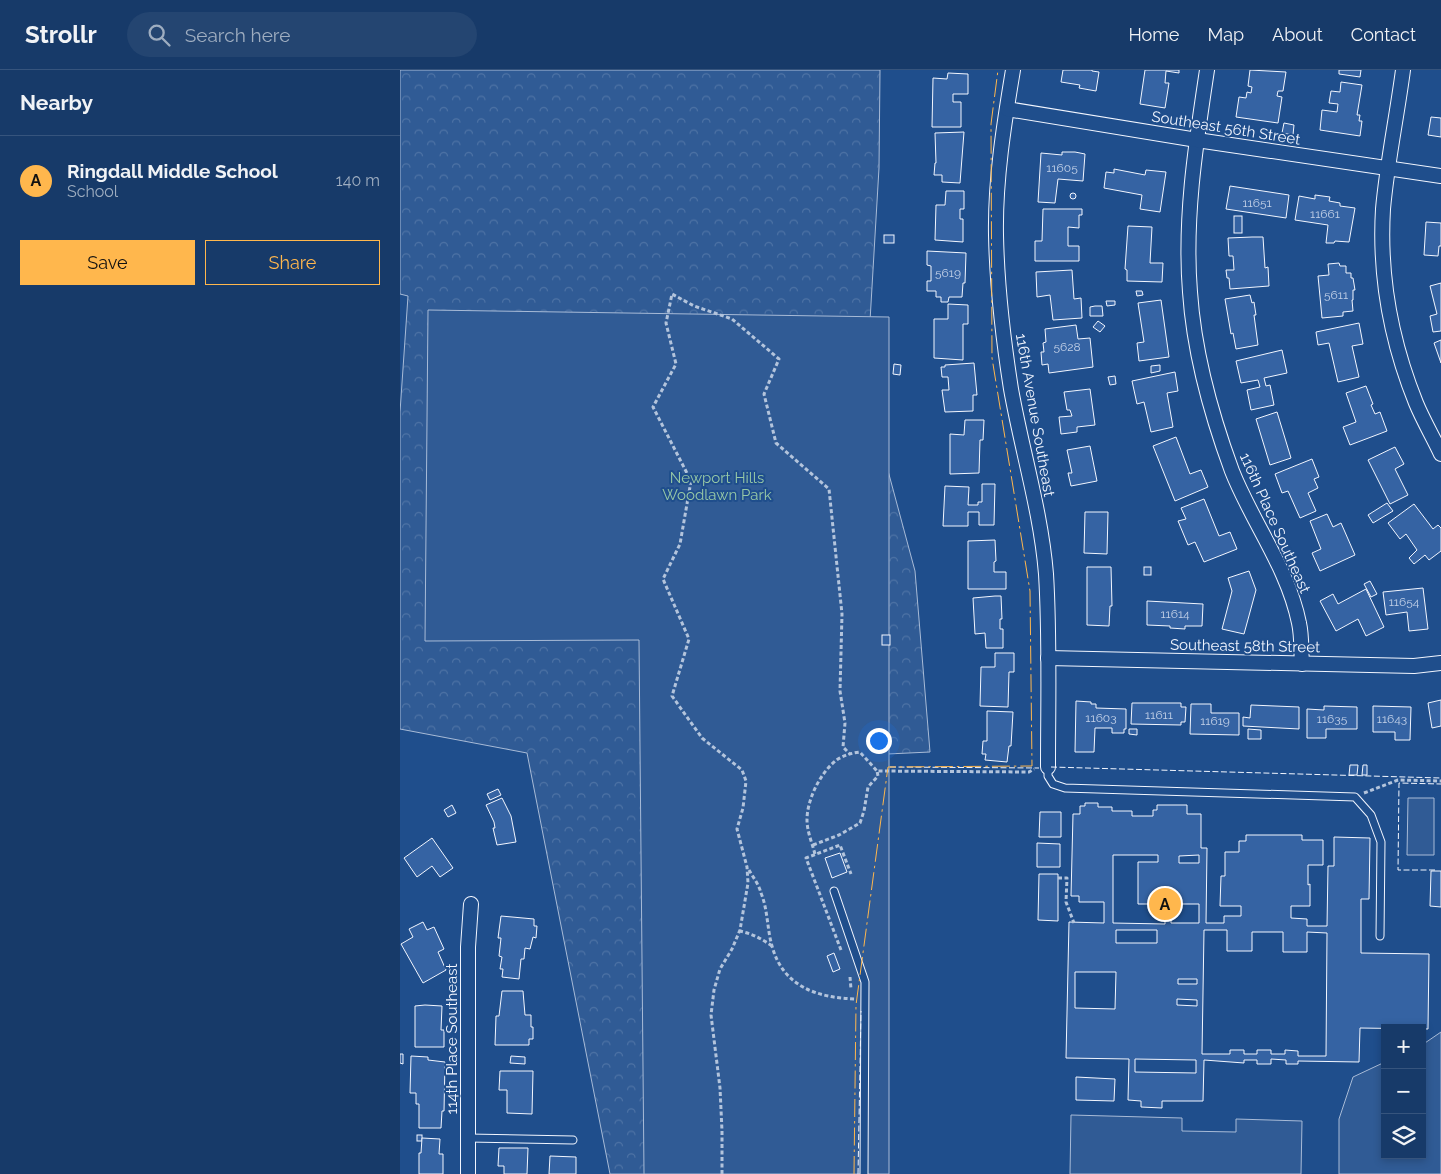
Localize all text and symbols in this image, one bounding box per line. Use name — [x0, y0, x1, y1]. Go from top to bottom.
search box — [127, 12, 477, 57]
text: Strollr — [25, 20, 97, 49]
icon: search — [145, 21, 173, 49]
text: Search here — [185, 24, 290, 46]
text: Home — [1128, 24, 1179, 45]
text: Map — [1207, 24, 1244, 45]
text: About — [1272, 24, 1323, 45]
text: Contact — [1351, 24, 1416, 45]
text: Nearby — [20, 90, 93, 115]
street label: Southeast 56th Street — [1150, 107, 1302, 149]
text: Ringdall Middle School — [67, 160, 278, 182]
house number: 11605 — [1046, 161, 1078, 175]
text: A — [31, 171, 41, 190]
text: 140 m — [336, 171, 380, 190]
text: School — [67, 182, 118, 201]
house number: 11651 — [1242, 196, 1272, 210]
house number: 11661 — [1310, 207, 1340, 221]
button: Save — [20, 240, 195, 285]
button: Share — [205, 240, 380, 285]
house number: 5619 — [935, 266, 961, 280]
house number: 5611 — [1324, 288, 1348, 302]
street label: 116th Avenue Southeast — [1012, 332, 1058, 498]
house number: 5628 — [1053, 340, 1081, 354]
street label: 116th Place Southeast — [1236, 450, 1314, 596]
park label: Newport Hills Woodlawn Park — [662, 469, 772, 504]
house number: 11654 — [1389, 595, 1420, 609]
house number: 11614 — [1160, 607, 1190, 621]
street label: Southeast 58th Street — [1170, 636, 1320, 656]
house number: 11611 — [1145, 708, 1173, 722]
house number: 11603 — [1085, 711, 1117, 725]
house number: 11635 — [1317, 712, 1348, 726]
house number: 11643 — [1377, 712, 1407, 726]
house number: 11619 — [1200, 714, 1230, 728]
your location — [866, 728, 892, 754]
pin: A — [1149, 885, 1181, 923]
street label: 114th Place Southeast — [443, 964, 461, 1114]
map controls — [1381, 1024, 1426, 1159]
button: + — [1381, 1024, 1426, 1069]
button: − — [1381, 1069, 1426, 1114]
button: layers — [1381, 1114, 1426, 1159]

